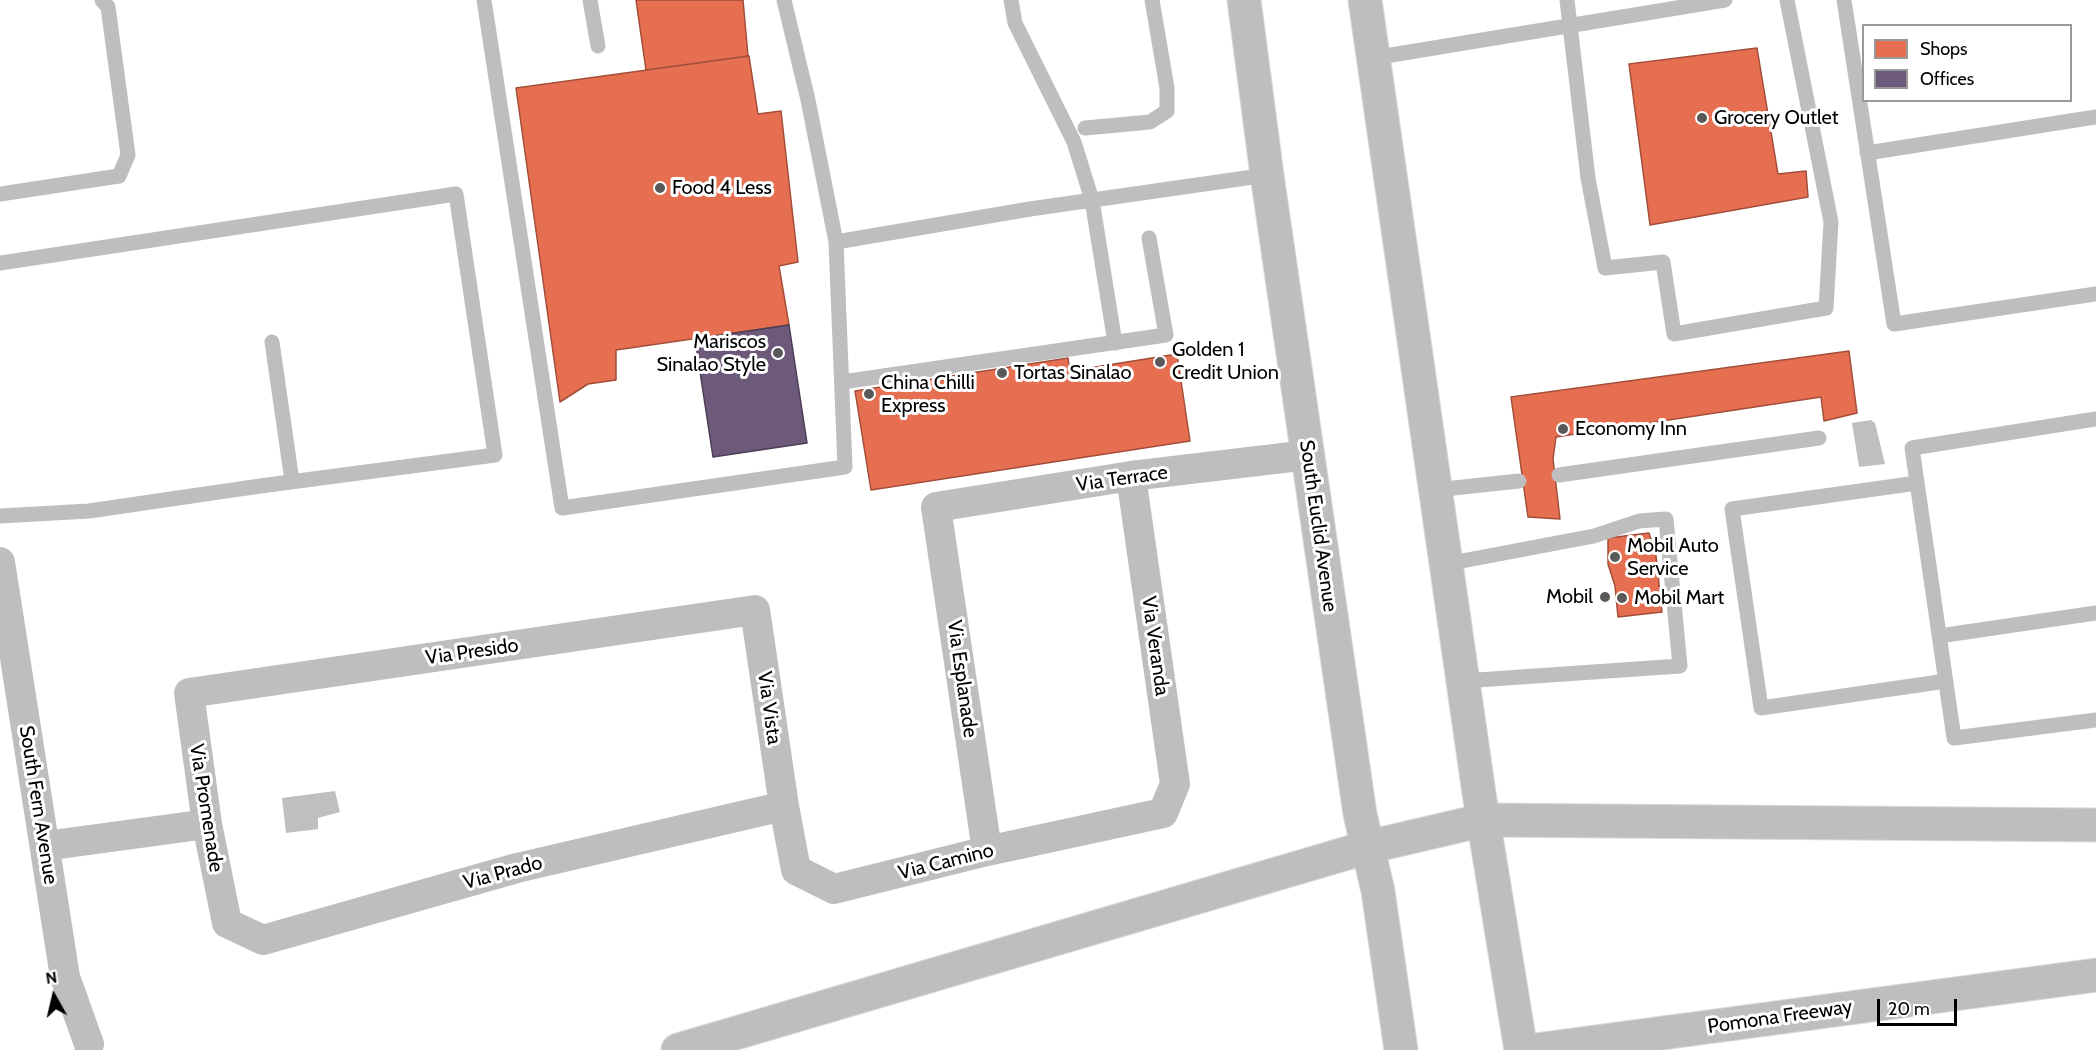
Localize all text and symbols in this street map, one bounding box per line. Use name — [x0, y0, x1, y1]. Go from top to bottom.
legend — [1862, 24, 2072, 102]
text: Shops — [1920, 38, 1968, 60]
text: Offices — [1920, 68, 1974, 90]
place label: Grocery Outlet — [1714, 106, 1839, 130]
marker: Grocery Outlet — [1695, 111, 1709, 125]
place label: Food 4 Less — [672, 176, 772, 200]
marker: Food 4 Less — [653, 181, 667, 195]
place label: Mariscos Sinalao Style — [657, 330, 766, 377]
place label: Golden 1 Credit Union — [1172, 338, 1279, 385]
marker: Mariscos Sinalao Style — [771, 346, 785, 360]
marker: Golden 1 Credit Union — [1153, 355, 1167, 369]
place label: Tortas Sinalao — [1014, 361, 1131, 385]
marker: Tortas Sinalao — [995, 366, 1009, 380]
place label: China Chilli Express — [881, 371, 975, 418]
marker: China Chilli Express — [862, 387, 876, 401]
place label: Economy Inn — [1575, 417, 1687, 441]
marker: Economy Inn — [1556, 422, 1570, 436]
street label: South Euclid Avenue — [1294, 438, 1342, 614]
street label: Via Terrace — [1075, 461, 1169, 497]
place label: Mobil Auto Service — [1627, 534, 1719, 581]
marker: Mobil Auto Service — [1608, 550, 1622, 564]
place label: Mobil — [1546, 585, 1593, 609]
place label: Mobil Mart — [1634, 586, 1724, 610]
marker: Mobil — [1598, 590, 1612, 604]
marker: Mobil Mart — [1615, 591, 1629, 605]
street label: Via Veranda — [1136, 595, 1174, 697]
street label: Via Esplanade — [942, 619, 982, 739]
street label: Via Presido — [424, 634, 520, 670]
street label: Via Vista — [752, 670, 786, 746]
street label: South Fern Avenue — [14, 724, 62, 886]
street label: Via Promenade — [184, 742, 228, 874]
street label: Via Camino — [896, 839, 996, 885]
street label: Via Prado — [461, 851, 545, 895]
north arrow — [24, 966, 84, 1026]
text: N — [45, 967, 58, 988]
scale bar — [1880, 987, 1960, 1025]
street label: Pomona Freeway — [1706, 995, 1854, 1039]
text: 20 m — [1888, 998, 1930, 1020]

